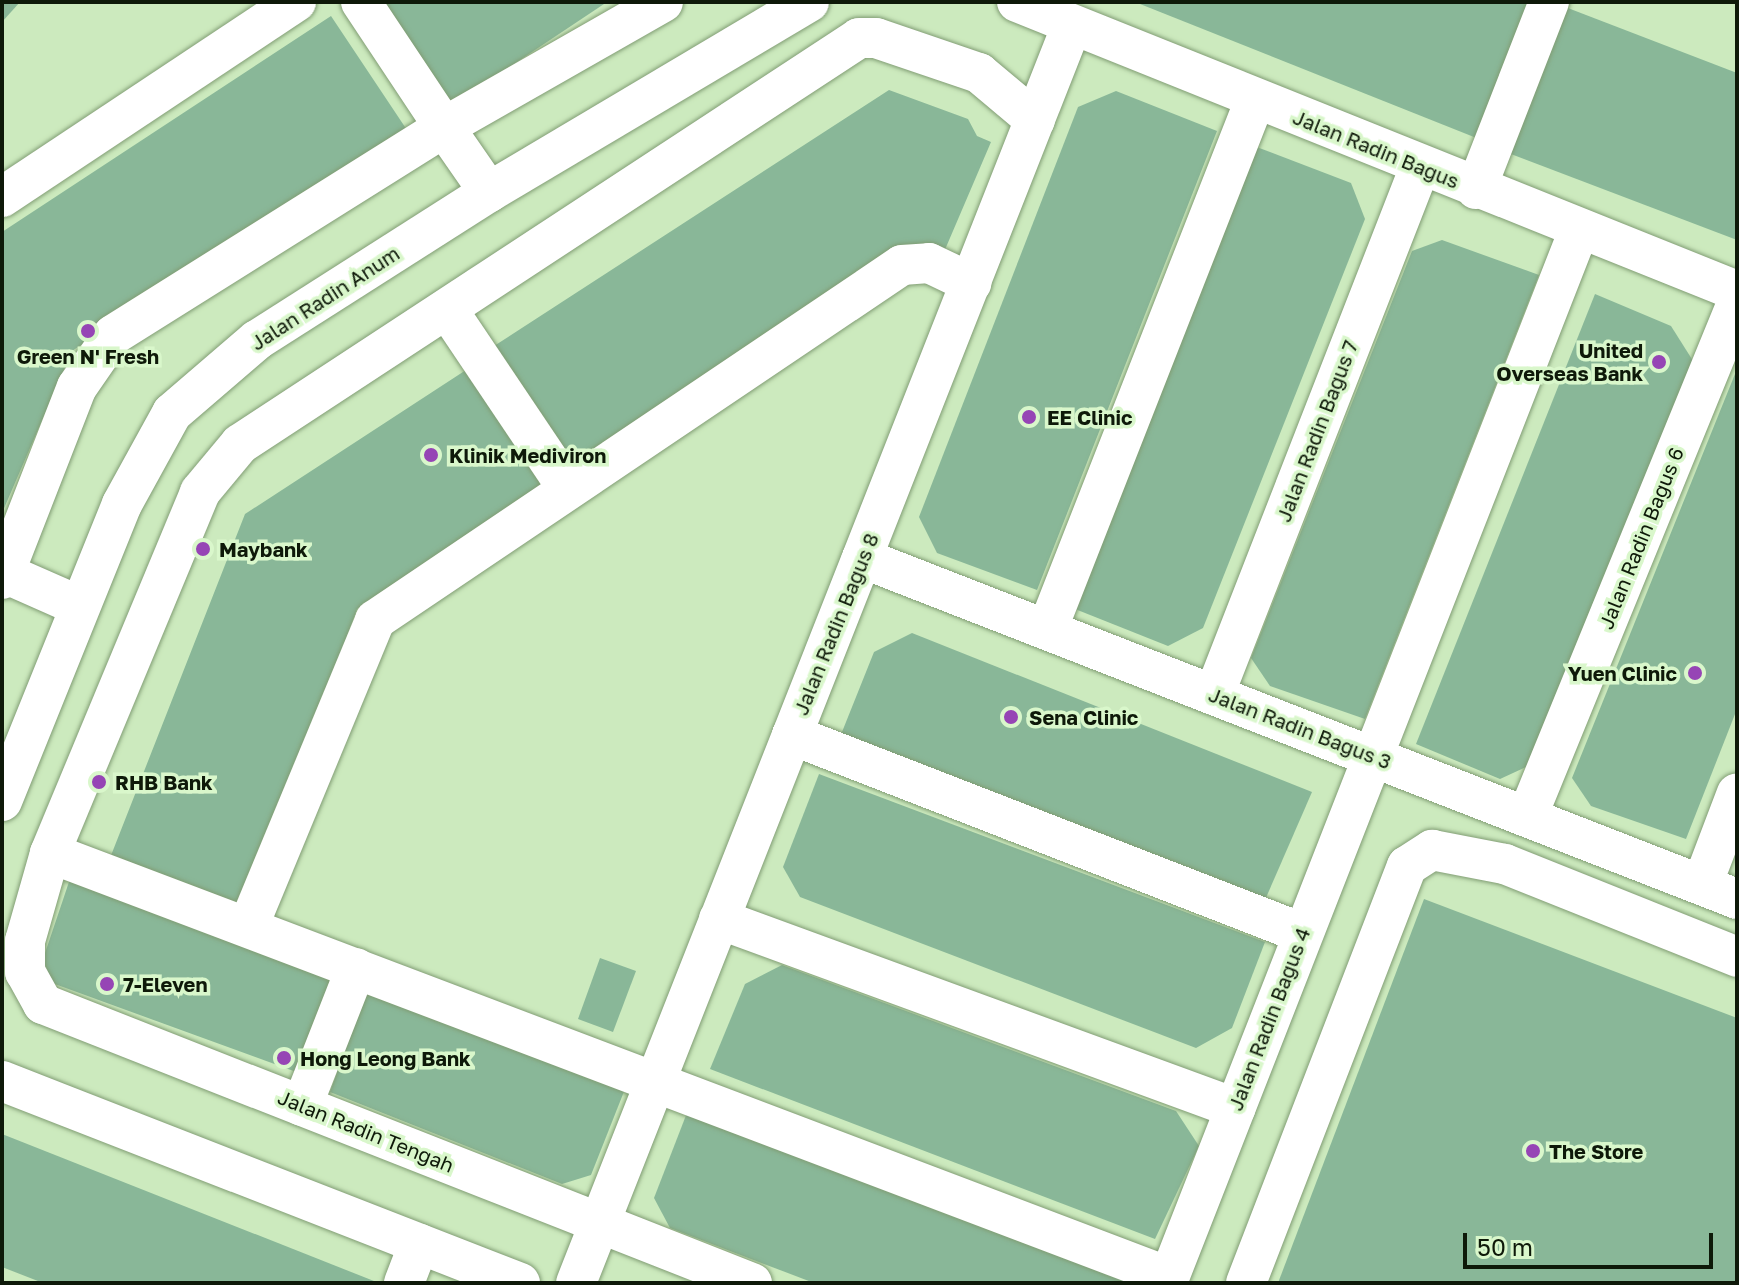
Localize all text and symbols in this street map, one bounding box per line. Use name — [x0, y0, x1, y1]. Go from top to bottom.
street label: Jalan Radin Bagus — [1290, 105, 1462, 193]
street label: Jalan Radin Anum — [246, 241, 404, 355]
marker: Green N' Fresh — [79, 322, 97, 340]
street label: Jalan Radin Bagus 7 — [1271, 337, 1363, 525]
place label: United Overseas Bank — [1496, 338, 1643, 385]
place label: Green N' Fresh — [17, 344, 159, 368]
marker: United Overseas Bank — [1650, 353, 1668, 371]
place label: EE Clinic — [1047, 405, 1132, 429]
marker: EE Clinic — [1018, 406, 1040, 428]
place label: Klinik Mediviron — [449, 443, 606, 467]
marker: Klinik Mediviron — [420, 444, 442, 466]
street label: Jalan Radin Bagus 6 — [1594, 444, 1688, 632]
street label: Jalan Radin Bagus 8 — [789, 530, 883, 718]
place label: Maybank — [219, 537, 308, 561]
marker: Maybank — [194, 540, 212, 558]
place label: Yuen Clinic — [1568, 661, 1677, 685]
marker: Yuen Clinic — [1684, 662, 1706, 684]
street label: Jalan Radin Bagus 3 — [1205, 682, 1395, 774]
place label: Sena Clinic — [1029, 705, 1138, 729]
marker: Sena Clinic — [1000, 706, 1022, 728]
place label: RHB Bank — [115, 770, 213, 794]
marker: RHB Bank — [90, 773, 108, 791]
street label: Jalan Radin Bagus 4 — [1223, 924, 1315, 1114]
place label: 7-Eleven — [123, 972, 207, 996]
marker: 7-Eleven — [98, 975, 116, 993]
place label: Hong Leong Bank — [300, 1046, 471, 1070]
marker: Hong Leong Bank — [275, 1049, 293, 1067]
street label: Jalan Radin Tengah — [275, 1085, 457, 1177]
place label: The Store — [1549, 1139, 1643, 1163]
marker: The Store — [1524, 1142, 1542, 1160]
scale bar — [1467, 1217, 1717, 1267]
text: 50 m — [1477, 1232, 1533, 1261]

